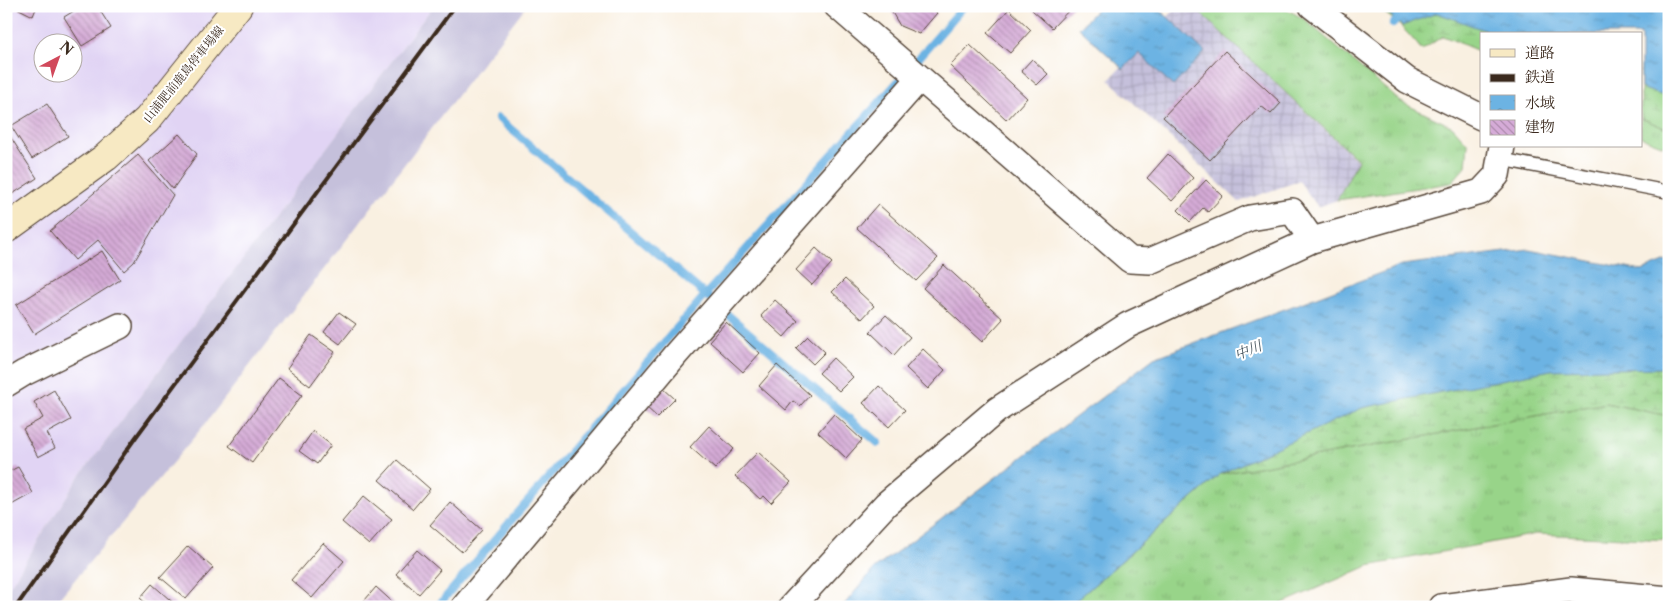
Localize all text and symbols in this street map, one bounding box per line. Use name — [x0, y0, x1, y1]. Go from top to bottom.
street label: 山浦肥前鹿島停車場線 — [139, 23, 227, 125]
north arrow — [32, 32, 82, 82]
legend — [1480, 32, 1642, 148]
text: N — [56, 37, 77, 59]
text: 道路 — [1525, 43, 1555, 62]
text: 鉄道 — [1525, 67, 1555, 86]
text: 水域 — [1525, 93, 1555, 112]
text: 建物 — [1525, 117, 1555, 136]
water label: 中川 — [1232, 336, 1266, 364]

